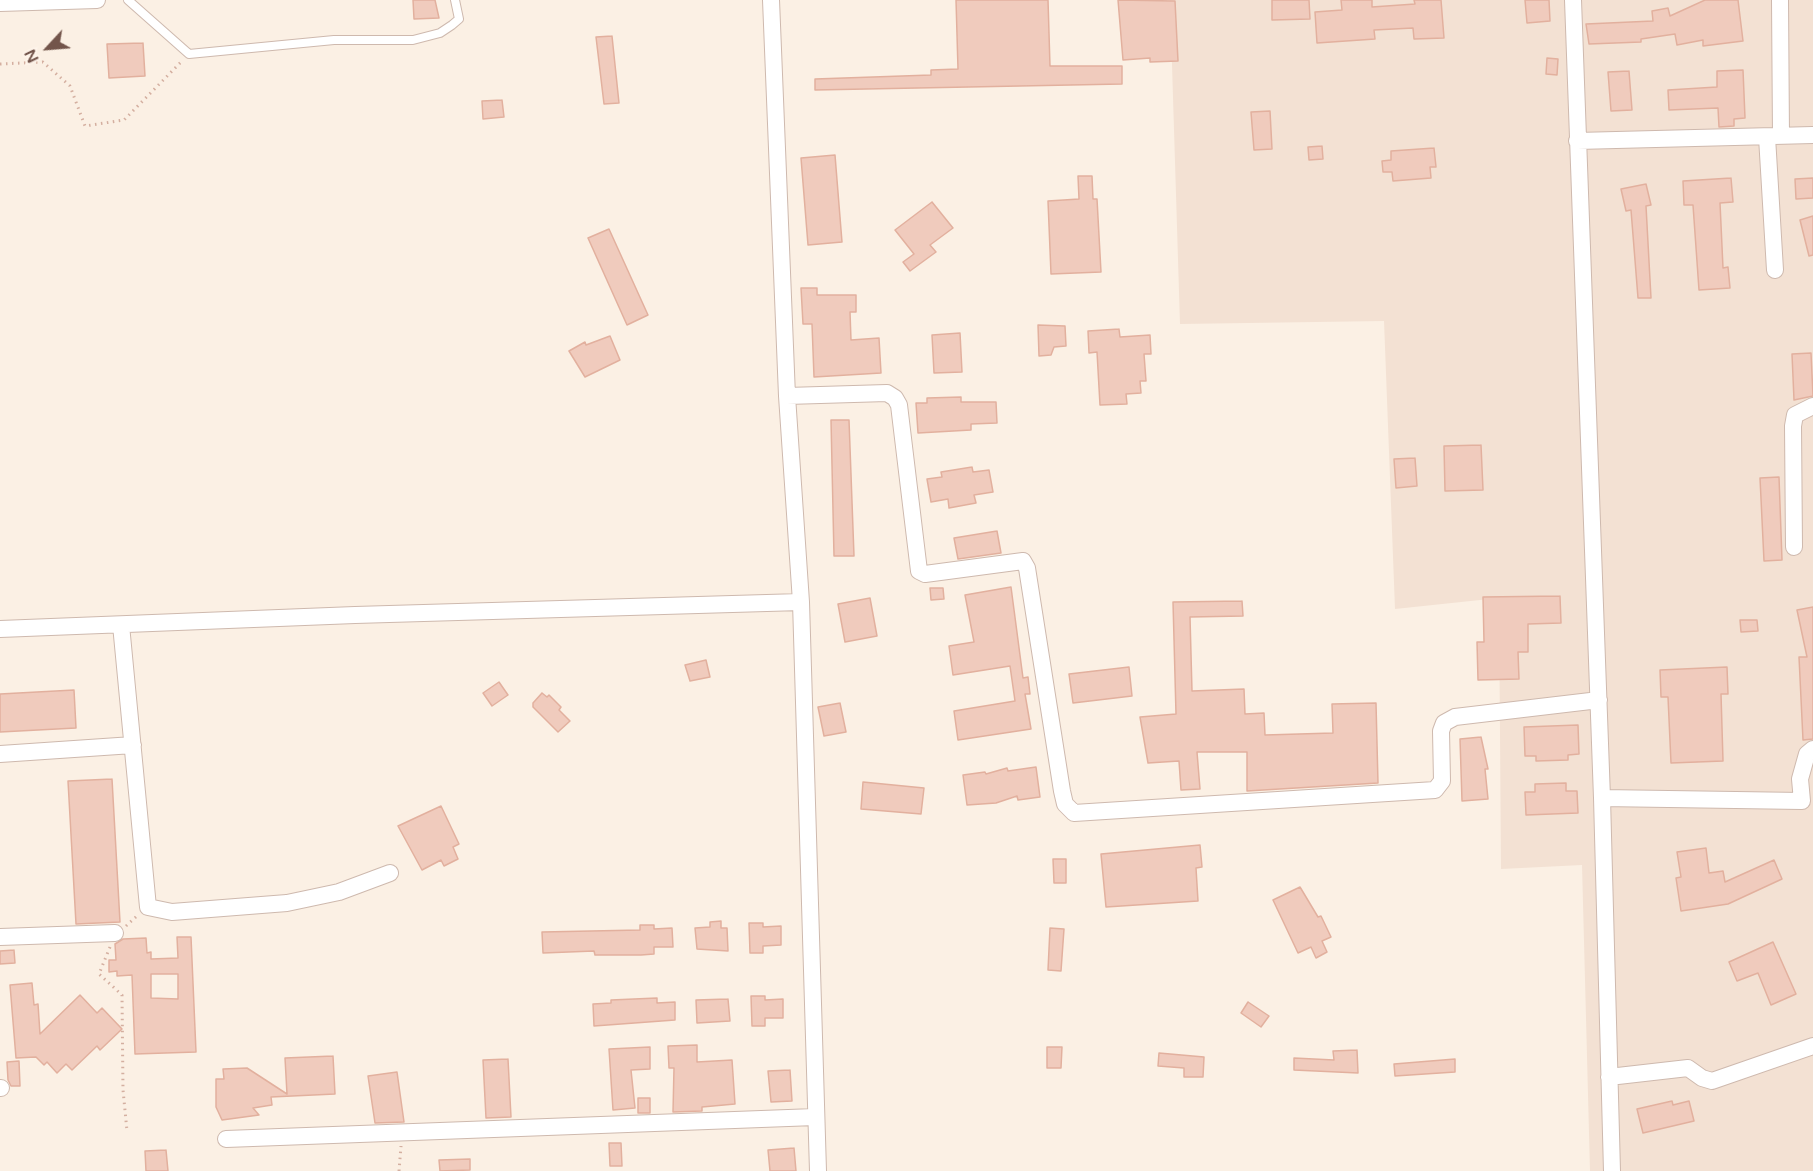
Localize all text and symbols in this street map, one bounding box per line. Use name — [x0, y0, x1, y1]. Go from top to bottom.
north arrow — [18, 18, 78, 78]
text: N — [20, 46, 44, 66]

